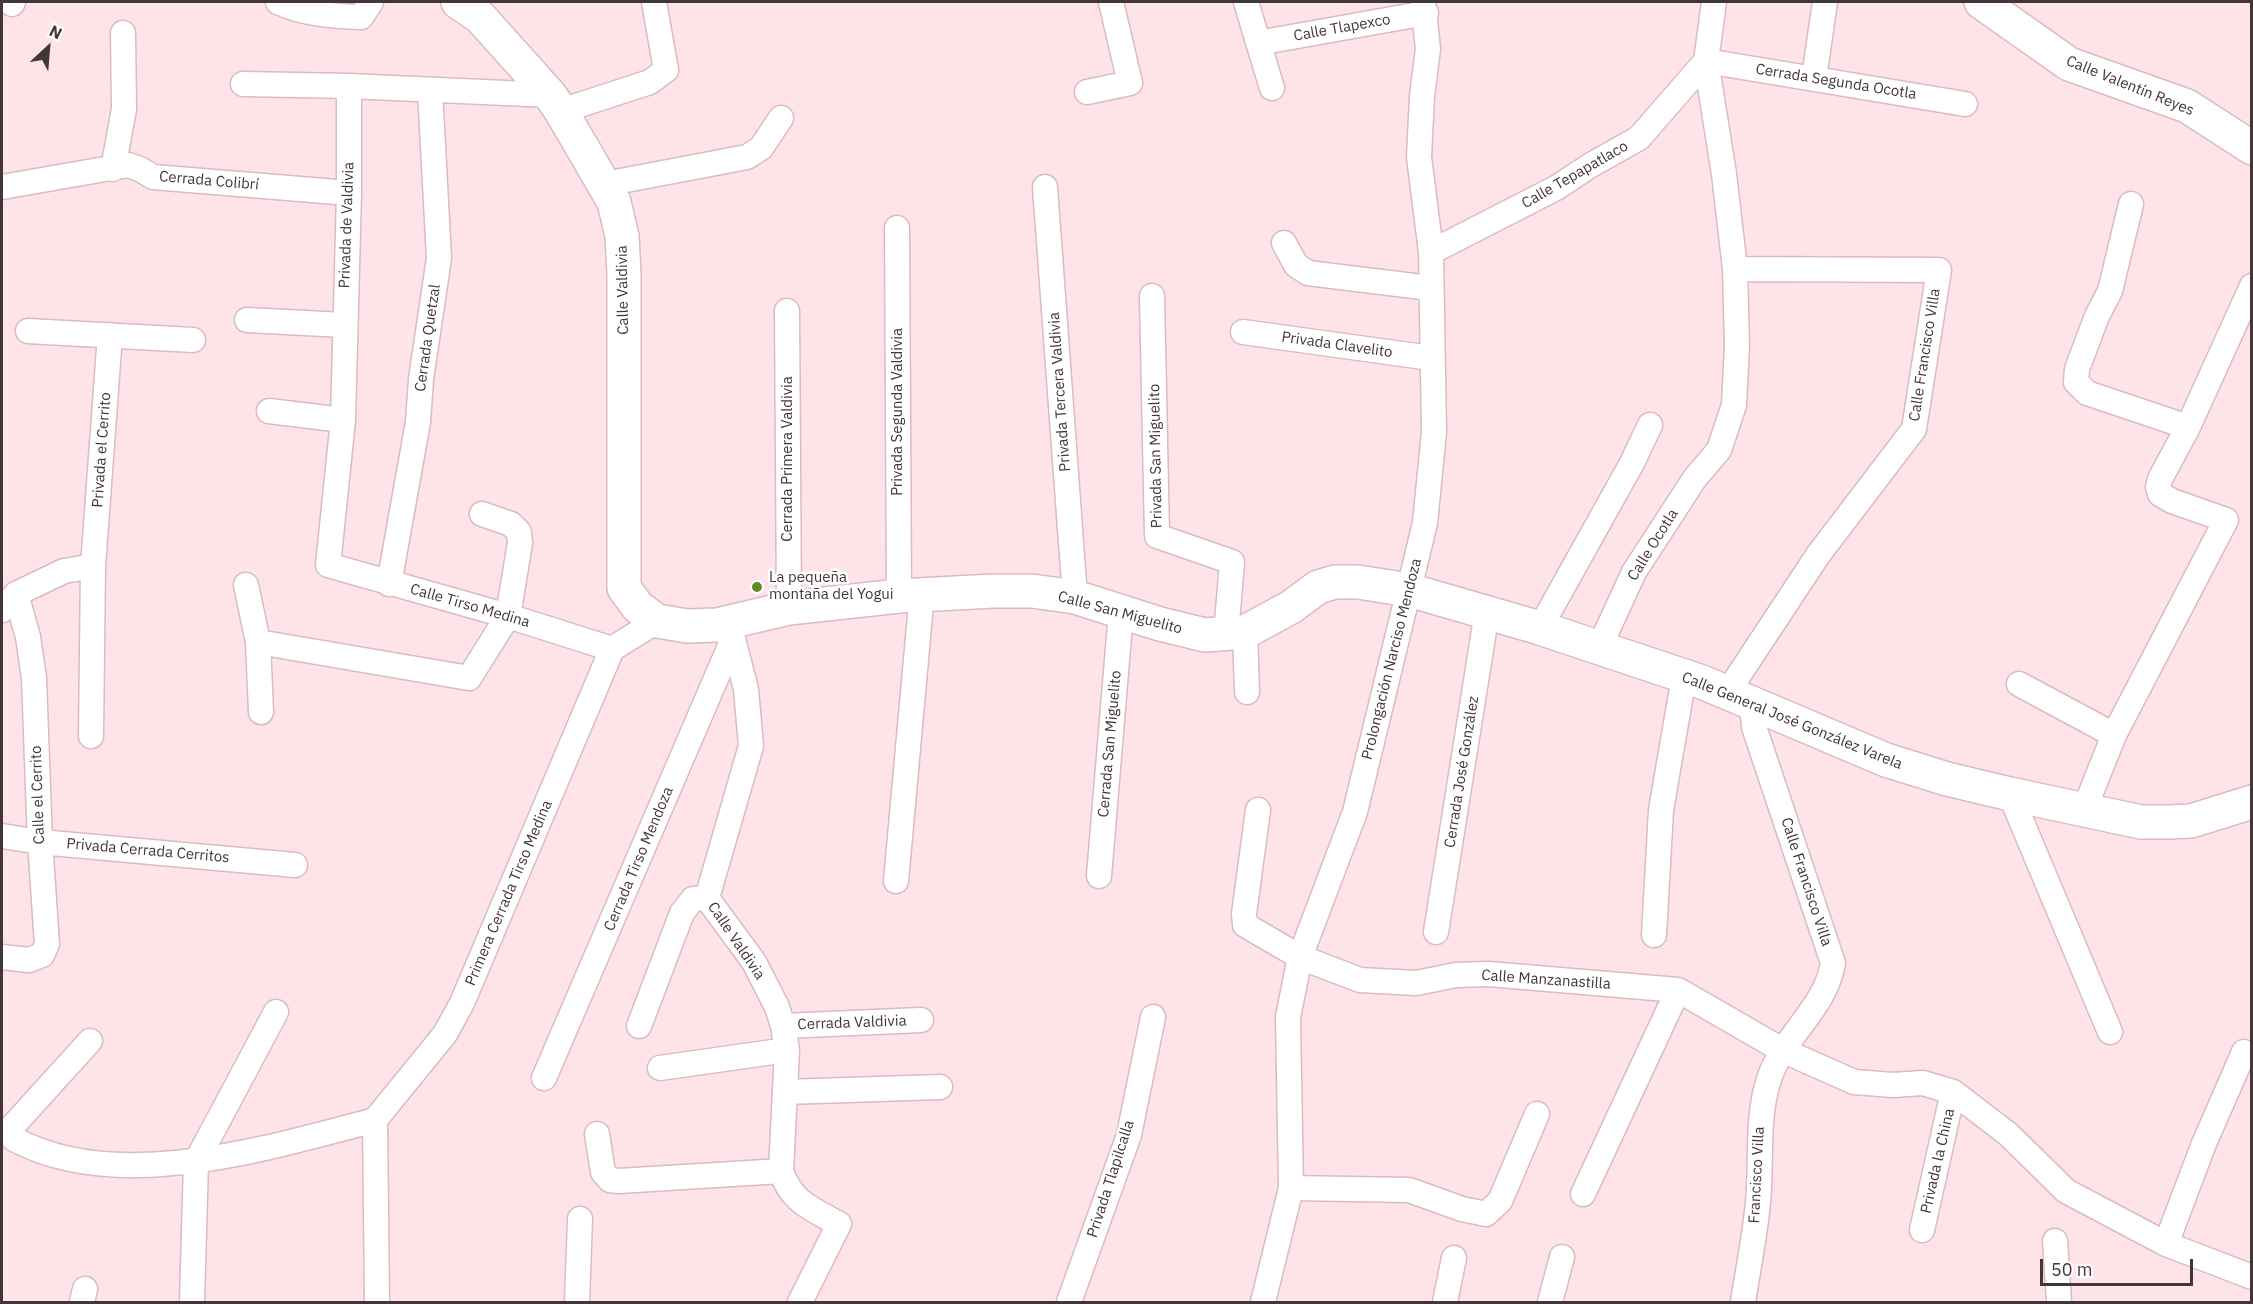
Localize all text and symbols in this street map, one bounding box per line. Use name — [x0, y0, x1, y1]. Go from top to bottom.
street label: Calle Tlapexco — [1292, 11, 1392, 45]
north arrow — [18, 18, 78, 78]
text: N — [46, 20, 65, 43]
street label: Calle Valentín Reyes — [2063, 52, 2197, 120]
street label: Cerrada Segunda Ocotla — [1754, 60, 1918, 104]
street label: Calle Tepapatlaco — [1519, 137, 1631, 213]
street label: Privada de Valdivia — [336, 161, 358, 289]
street label: Cerrada Colibrí — [158, 168, 260, 194]
street label: Calle Valdivia — [613, 245, 633, 335]
street label: Cerrada Quetzal — [412, 283, 444, 393]
street label: Calle Francisco Villa — [1906, 287, 1944, 423]
street label: Privada Tercera Valdivia — [1045, 312, 1075, 472]
street label: Privada Segunda Valdivia — [889, 328, 907, 496]
street label: Privada Clavelito — [1280, 328, 1394, 362]
street label: Cerrada Primera Valdivia — [779, 376, 797, 542]
street label: Privada San Miguelito — [1146, 384, 1166, 528]
street label: Privada el Cerrito — [89, 392, 115, 508]
street label: Calle Ocotla — [1624, 506, 1682, 584]
street label: Prolongación Narciso Mendoza — [1358, 556, 1426, 762]
place label: La pequeña montaña del Yogui — [769, 569, 894, 604]
street label: Calle Tirso Medina — [408, 580, 532, 632]
marker: La pequeña montaña del Yogui — [750, 580, 764, 594]
street label: Calle San Miguelito — [1056, 588, 1184, 638]
street label: Calle General José González Varela — [1679, 668, 1905, 774]
street label: Cerrada San Miguelito — [1095, 670, 1125, 818]
street label: Cerrada José González — [1441, 695, 1483, 849]
street label: Calle el Cerrito — [27, 745, 49, 845]
street label: Cerrada Tirso Mendoza — [600, 784, 678, 934]
street label: Primera Cerrada Tirso Medina — [462, 798, 556, 988]
street label: Calle Francisco Villa — [1777, 815, 1835, 949]
street label: Privada Cerrada Cerritos — [66, 835, 230, 867]
street label: Calle Valdivia — [704, 899, 768, 983]
street label: Calle Manzanastilla — [1481, 966, 1611, 994]
street label: Cerrada Valdivia — [797, 1012, 907, 1034]
street label: Privada la China — [1917, 1107, 1959, 1215]
street label: Privada Tlapilcalla — [1084, 1118, 1138, 1240]
street label: Francisco Villa — [1745, 1126, 1769, 1224]
scale bar — [2043, 1247, 2196, 1285]
text: 50 m — [2051, 1258, 2093, 1281]

